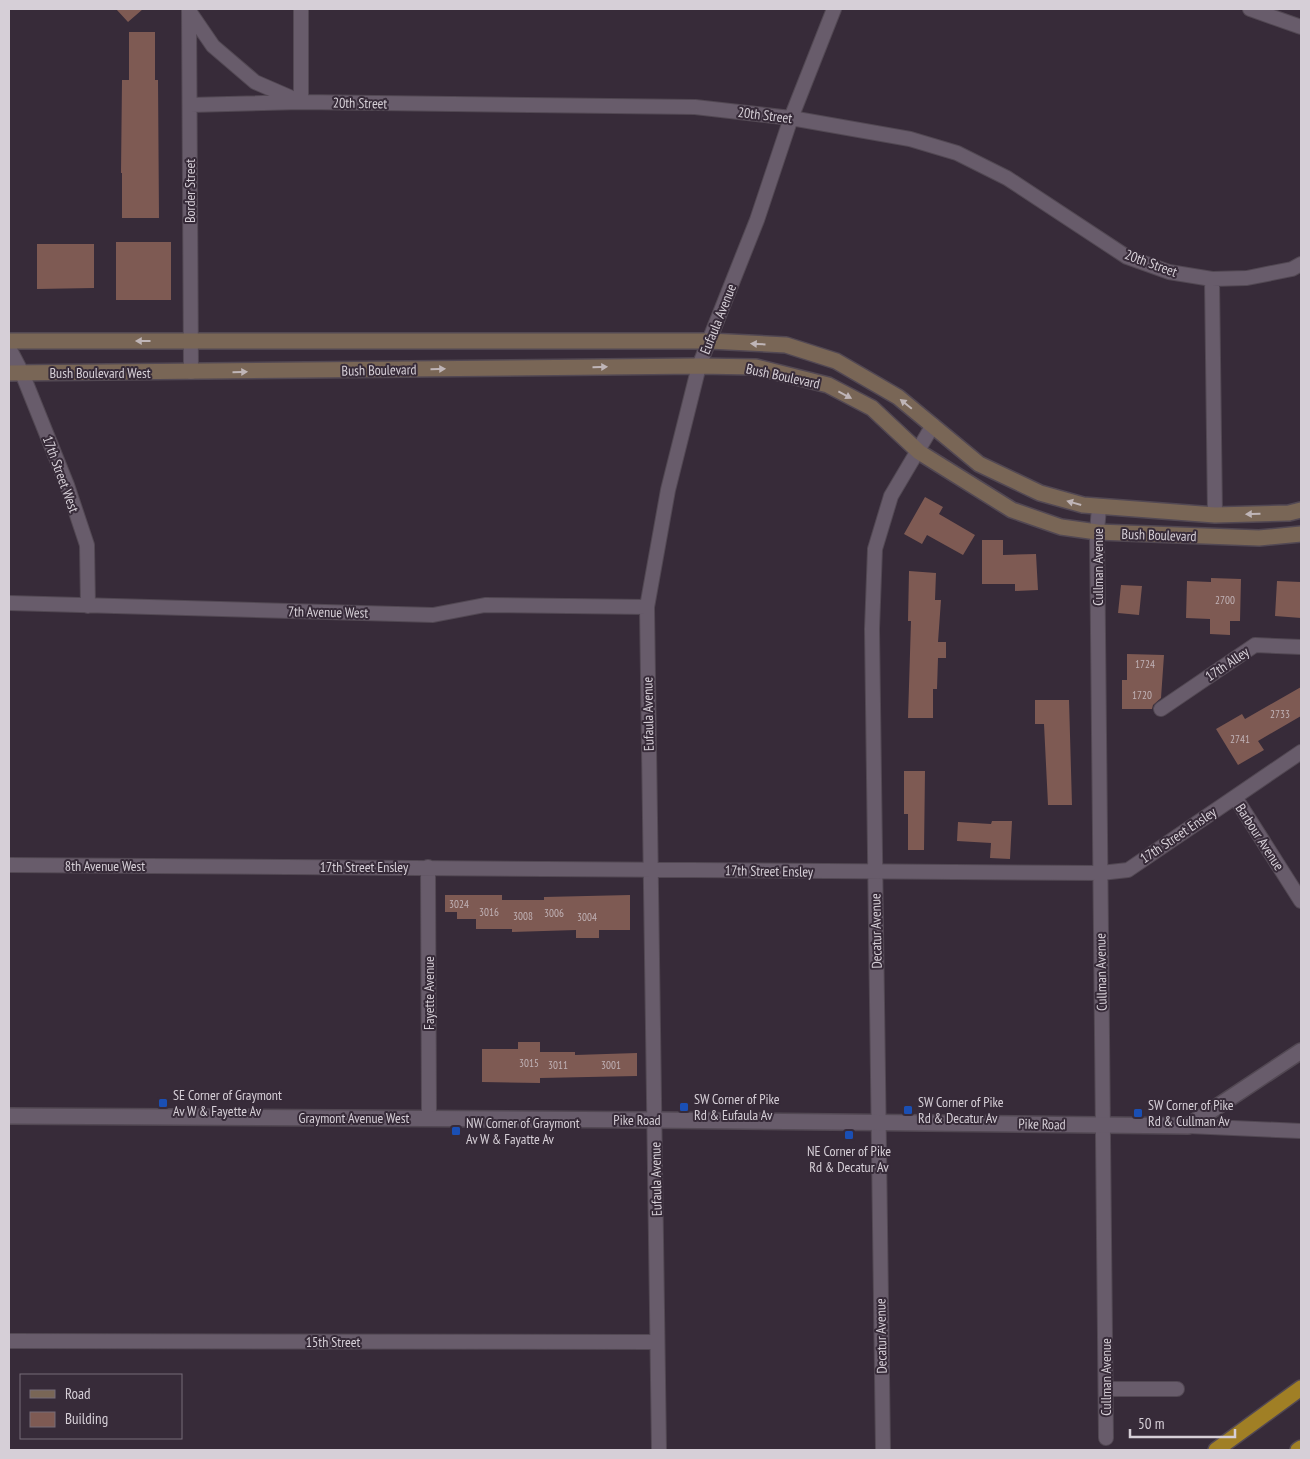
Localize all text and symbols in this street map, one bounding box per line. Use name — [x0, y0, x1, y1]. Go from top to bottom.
street label: 20th Street — [333, 94, 388, 112]
street label: 20th Street — [737, 103, 793, 127]
street label: Border Street — [181, 159, 199, 223]
street label: 20th Street — [1122, 245, 1180, 281]
street label: Eufaula Avenue — [696, 281, 740, 357]
one-way arrow — [134, 337, 150, 345]
one-way arrow — [749, 339, 765, 347]
street label: Bush Boulevard — [744, 359, 822, 393]
street label: Bush Boulevard — [341, 360, 417, 380]
one-way arrow — [592, 363, 608, 371]
street label: Bush Boulevard West — [50, 364, 151, 382]
one-way arrow — [430, 365, 446, 373]
one-way arrow — [232, 367, 248, 375]
one-way arrow — [839, 390, 852, 399]
one-way arrow — [900, 398, 913, 409]
street label: 17th Street West — [39, 433, 83, 515]
one-way arrow — [1066, 498, 1081, 506]
one-way arrow — [1245, 510, 1261, 518]
street label: Bush Boulevard — [1121, 525, 1197, 545]
street label: Cullman Avenue — [1089, 528, 1107, 606]
house number: 2700 — [1215, 593, 1235, 607]
street label: 7th Avenue West — [288, 602, 368, 622]
street label: 17th Alley — [1202, 642, 1253, 685]
house number: 1724 — [1135, 657, 1155, 671]
street label: Eufaula Avenue — [638, 677, 658, 751]
house number: 1720 — [1132, 688, 1152, 702]
house number: 2733 — [1270, 707, 1290, 721]
house number: 2741 — [1230, 732, 1250, 746]
street label: Barbour Avenue — [1232, 800, 1288, 874]
street label: 17th Street Ensley — [1136, 802, 1220, 867]
street label: 8th Avenue West — [65, 857, 145, 875]
street label: 17th Street Ensley — [320, 858, 409, 876]
street label: 17th Street Ensley — [725, 861, 814, 881]
street label: Decatur Avenue — [866, 893, 886, 969]
house number: 3024 — [449, 897, 469, 911]
house number: 3016 — [479, 905, 499, 919]
house number: 3006 — [544, 906, 564, 920]
house number: 3008 — [513, 909, 533, 923]
house number: 3004 — [577, 910, 597, 924]
street label: Cullman Avenue — [1091, 933, 1111, 1011]
street label: Fayette Avenue — [420, 956, 438, 1030]
house number: 3015 — [519, 1056, 539, 1070]
house number: 3011 — [548, 1058, 568, 1072]
house number: 3001 — [601, 1058, 621, 1072]
place label: SE Corner of Graymont Av W & Fayette Av — [173, 1086, 282, 1120]
place label: SW Corner of Pike Rd & Eufaula Av — [694, 1090, 780, 1124]
place label: SW Corner of Pike Rd & Decatur Av — [918, 1093, 1004, 1127]
place label: SW Corner of Pike Rd & Cullman Av — [1148, 1096, 1234, 1130]
marker: SE Corner of Graymont Av W & Fayette Av — [157, 1097, 169, 1109]
marker: SW Corner of Pike Rd & Eufaula Av — [678, 1101, 690, 1113]
marker: SW Corner of Pike Rd & Decatur Av — [902, 1104, 914, 1116]
marker: SW Corner of Pike Rd & Cullman Av — [1132, 1107, 1144, 1119]
street label: Graymont Avenue West — [299, 1109, 410, 1127]
street label: Pike Road — [613, 1111, 661, 1129]
place label: NW Corner of Graymont Av W & Fayatte Av — [466, 1114, 580, 1148]
street label: Pike Road — [1018, 1115, 1066, 1133]
marker: NW Corner of Graymont Av W & Fayatte Av — [450, 1125, 462, 1137]
marker: NE Corner of Pike Rd & Decatur Av — [843, 1129, 855, 1141]
street label: Eufaula Avenue — [646, 1142, 666, 1216]
place label: NE Corner of Pike Rd & Decatur Av — [807, 1142, 891, 1176]
street label: Decatur Avenue — [871, 1298, 891, 1374]
street label: 15th Street — [306, 1333, 360, 1351]
street label: Cullman Avenue — [1097, 1338, 1115, 1416]
legend — [20, 1374, 182, 1439]
text: Road — [65, 1384, 91, 1403]
scale bar — [1130, 1406, 1235, 1438]
text: Building — [65, 1409, 108, 1428]
text: 50 m — [1138, 1414, 1164, 1433]

